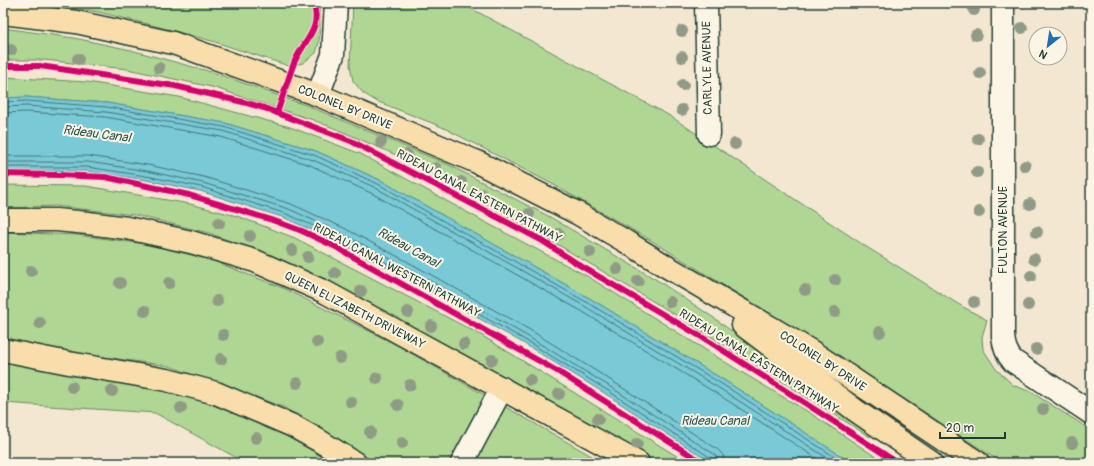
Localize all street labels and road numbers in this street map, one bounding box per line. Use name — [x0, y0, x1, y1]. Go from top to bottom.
street label: CARLYLE AVENUE — [699, 21, 716, 115]
street label: COLONEL BY DRIVE — [295, 82, 394, 133]
street label: RIDEAU CANAL EASTERN PATHWAY — [393, 146, 564, 247]
street label: FULTON AVENUE — [996, 186, 1011, 274]
street label: RIDEAU CANAL WESTERN PATHWAY — [310, 220, 483, 321]
street label: QUEEN ELIZABETH DRIVEWAY — [282, 268, 428, 353]
street label: RIDEAU CANAL EASTERN PATHWAY — [676, 306, 841, 417]
street label: COLONEL BY DRIVE — [777, 328, 869, 395]

